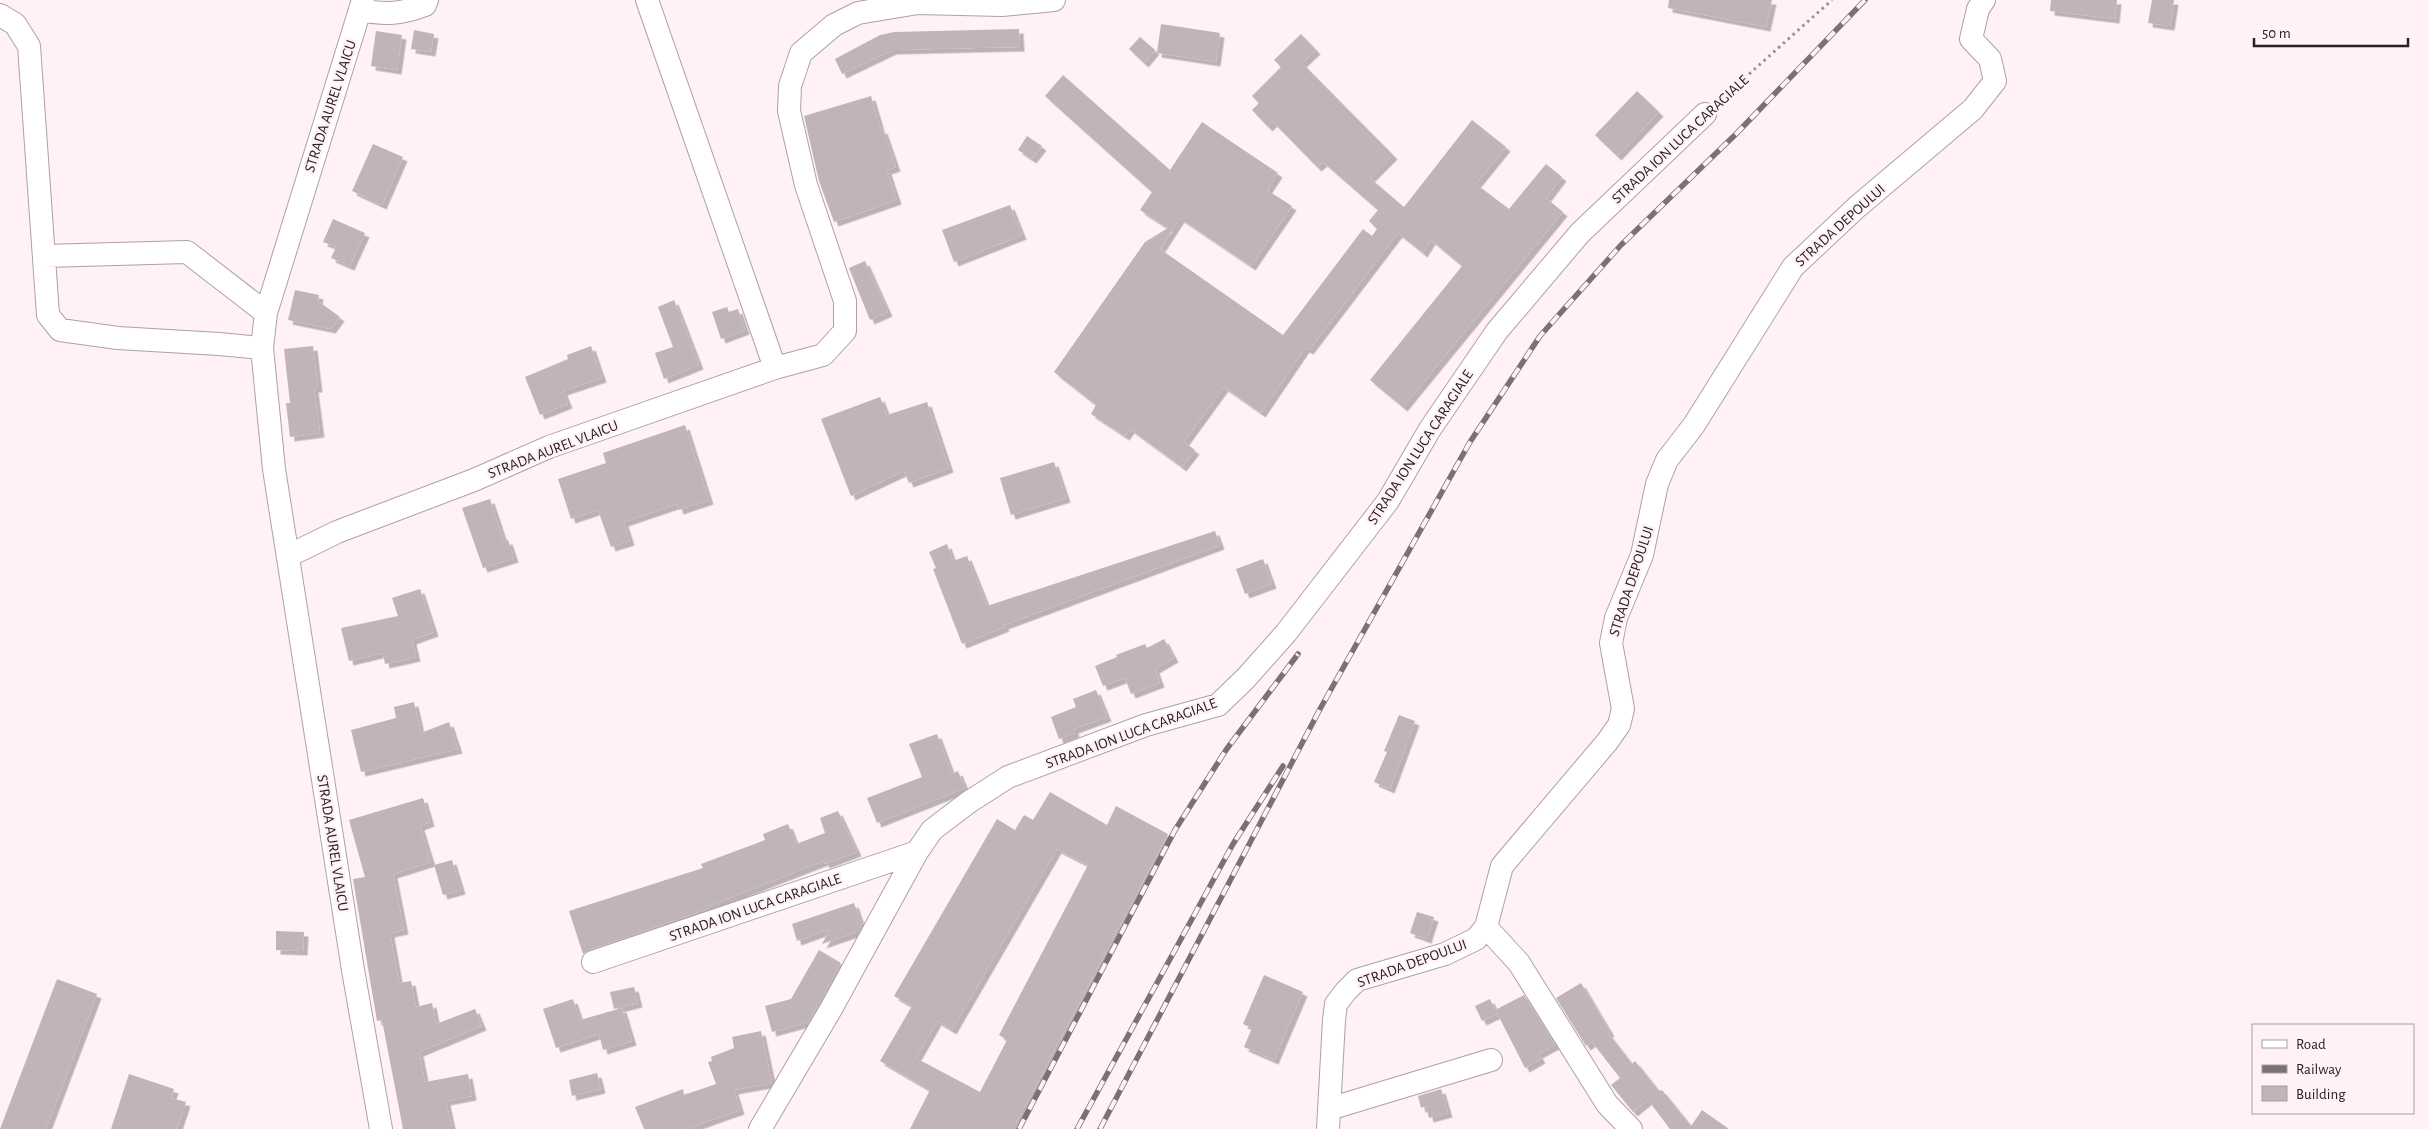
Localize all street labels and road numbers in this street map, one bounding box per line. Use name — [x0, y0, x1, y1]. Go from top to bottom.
street label: STRADA AUREL VLAICU — [302, 38, 359, 174]
street label: STRADA ION LUCA CARAGIALE — [1609, 72, 1752, 207]
street label: STRADA DEPOULUI — [1793, 181, 1888, 269]
street label: STRADA ION LUCA CARAGIALE — [1365, 367, 1476, 527]
street label: STRADA AUREL VLAICU — [486, 418, 620, 481]
street label: STRADA DEPOULUI — [1607, 524, 1656, 638]
street label: STRADA ION LUCA CARAGIALE — [1044, 695, 1219, 771]
street label: STRADA AUREL VLAICU — [314, 774, 351, 913]
street label: STRADA ION LUCA CARAGIALE — [667, 871, 843, 944]
street label: STRADA DEPOULUI — [1356, 937, 1469, 990]

